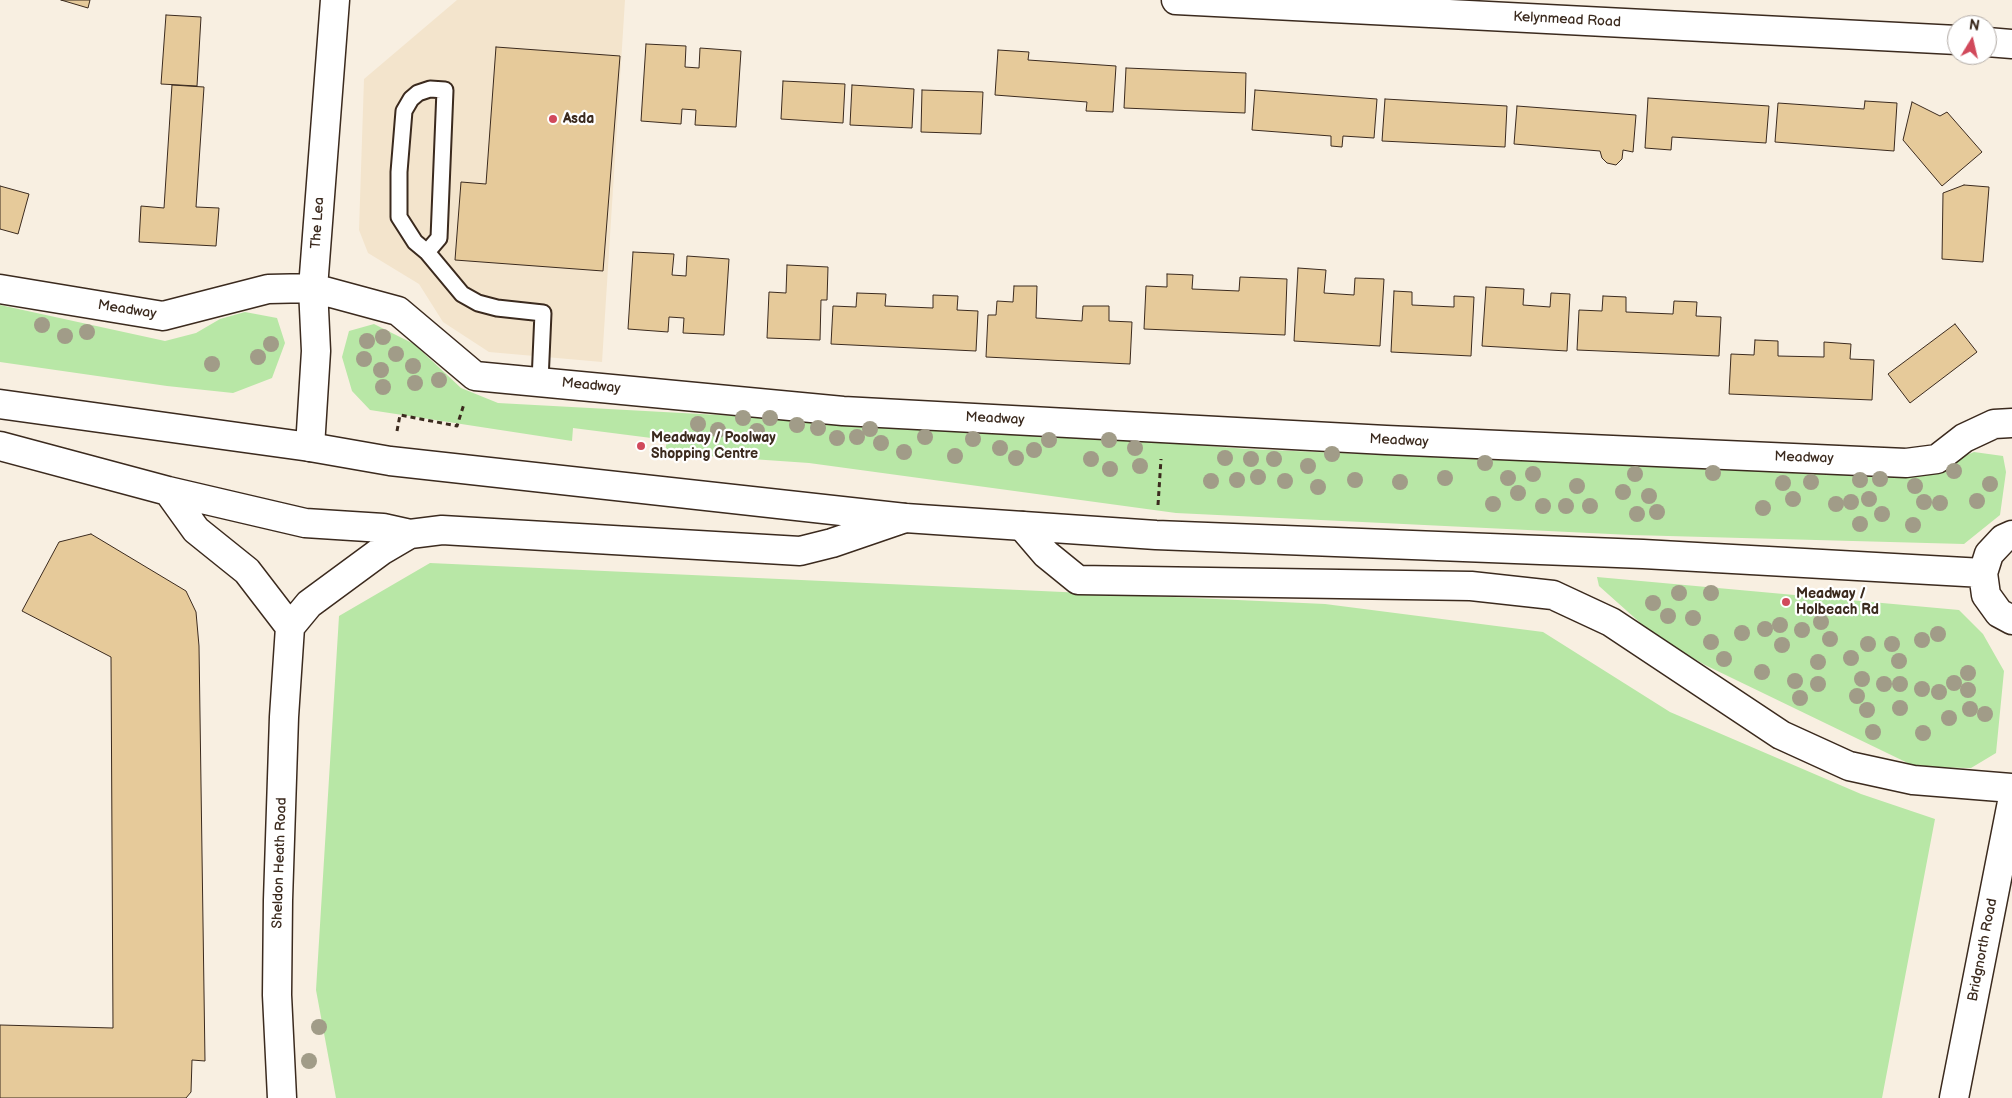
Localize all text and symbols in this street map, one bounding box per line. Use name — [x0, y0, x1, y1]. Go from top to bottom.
street label: Kelynmead Road — [1513, 9, 1621, 31]
north arrow — [1947, 15, 1997, 65]
text: N — [1968, 16, 1981, 35]
place label: Asda — [563, 111, 594, 127]
marker: Asda — [547, 113, 559, 125]
street label: The Lea — [308, 197, 328, 249]
street label: Meadway — [96, 297, 158, 323]
street label: Meadway — [561, 375, 621, 397]
street label: Meadway — [965, 409, 1025, 429]
place label: Meadway / Poolway Shopping Centre — [651, 430, 776, 462]
street label: Meadway — [1369, 431, 1429, 451]
marker: Meadway / Poolway Shopping Centre — [635, 440, 647, 452]
street label: Meadway — [1774, 449, 1834, 467]
place label: Meadway / Holbeach Rd — [1796, 586, 1879, 618]
marker: Meadway / Holbeach Rd — [1780, 596, 1792, 608]
street label: Sheldon Heath Road — [269, 797, 291, 929]
street label: Bridgnorth Road — [1965, 897, 2001, 1003]

